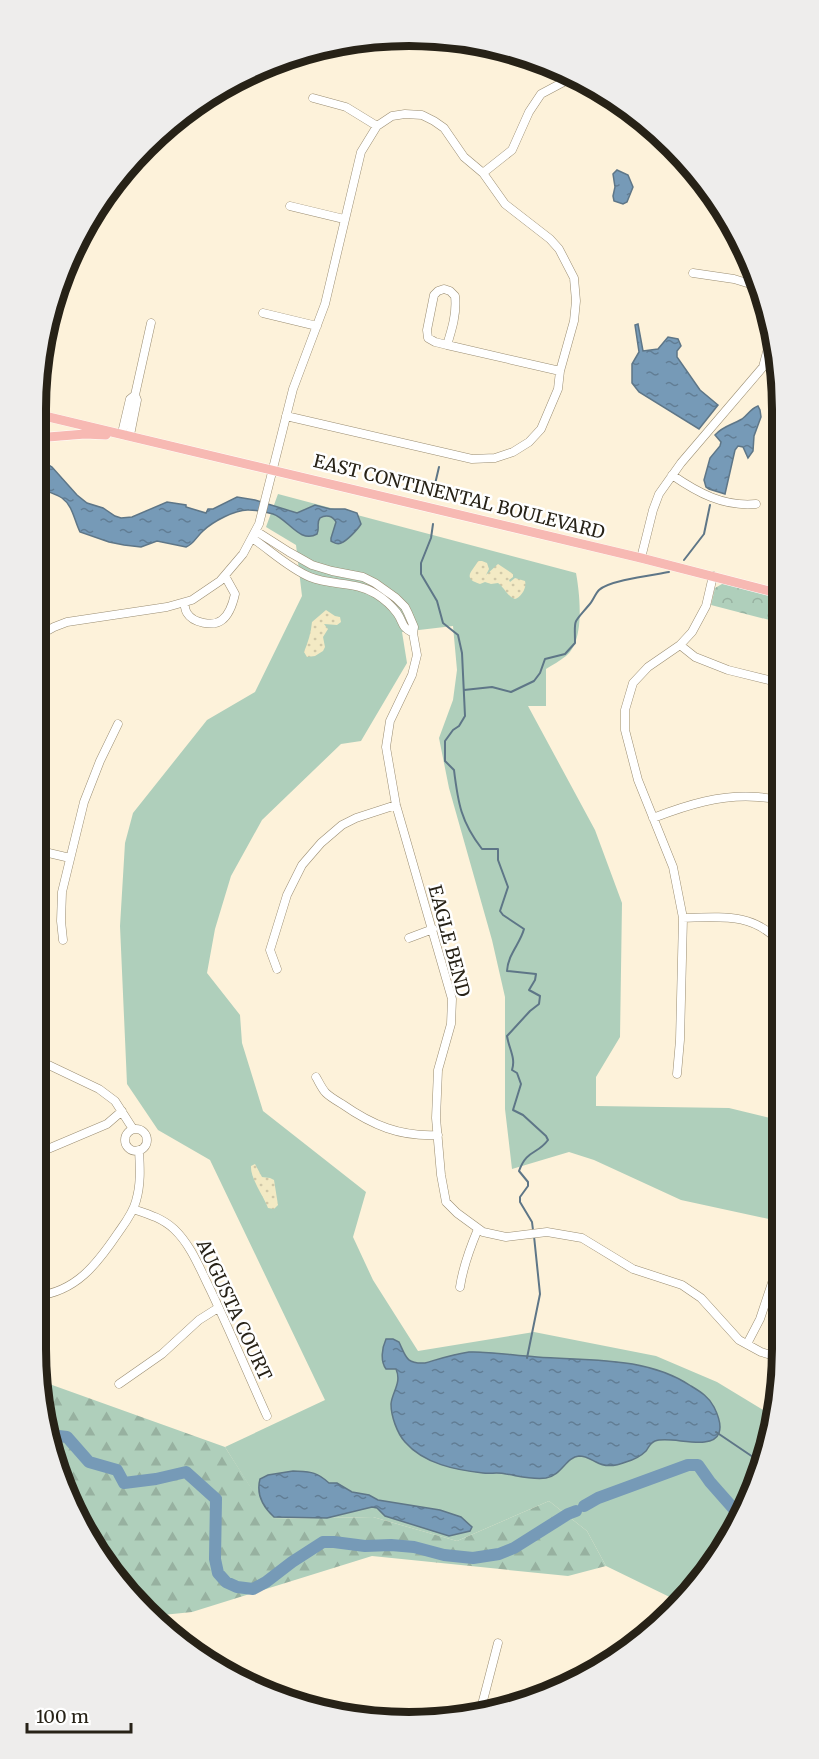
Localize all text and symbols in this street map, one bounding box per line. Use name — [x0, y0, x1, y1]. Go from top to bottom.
street label: EAST CONTINENTAL BOULEVARD — [311, 449, 607, 544]
street label: EAGLE BEND — [424, 882, 475, 999]
street label: AUGUSTA COURT — [191, 1235, 277, 1384]
scale bar — [27, 1696, 130, 1734]
text: 100 m — [36, 1705, 89, 1728]

